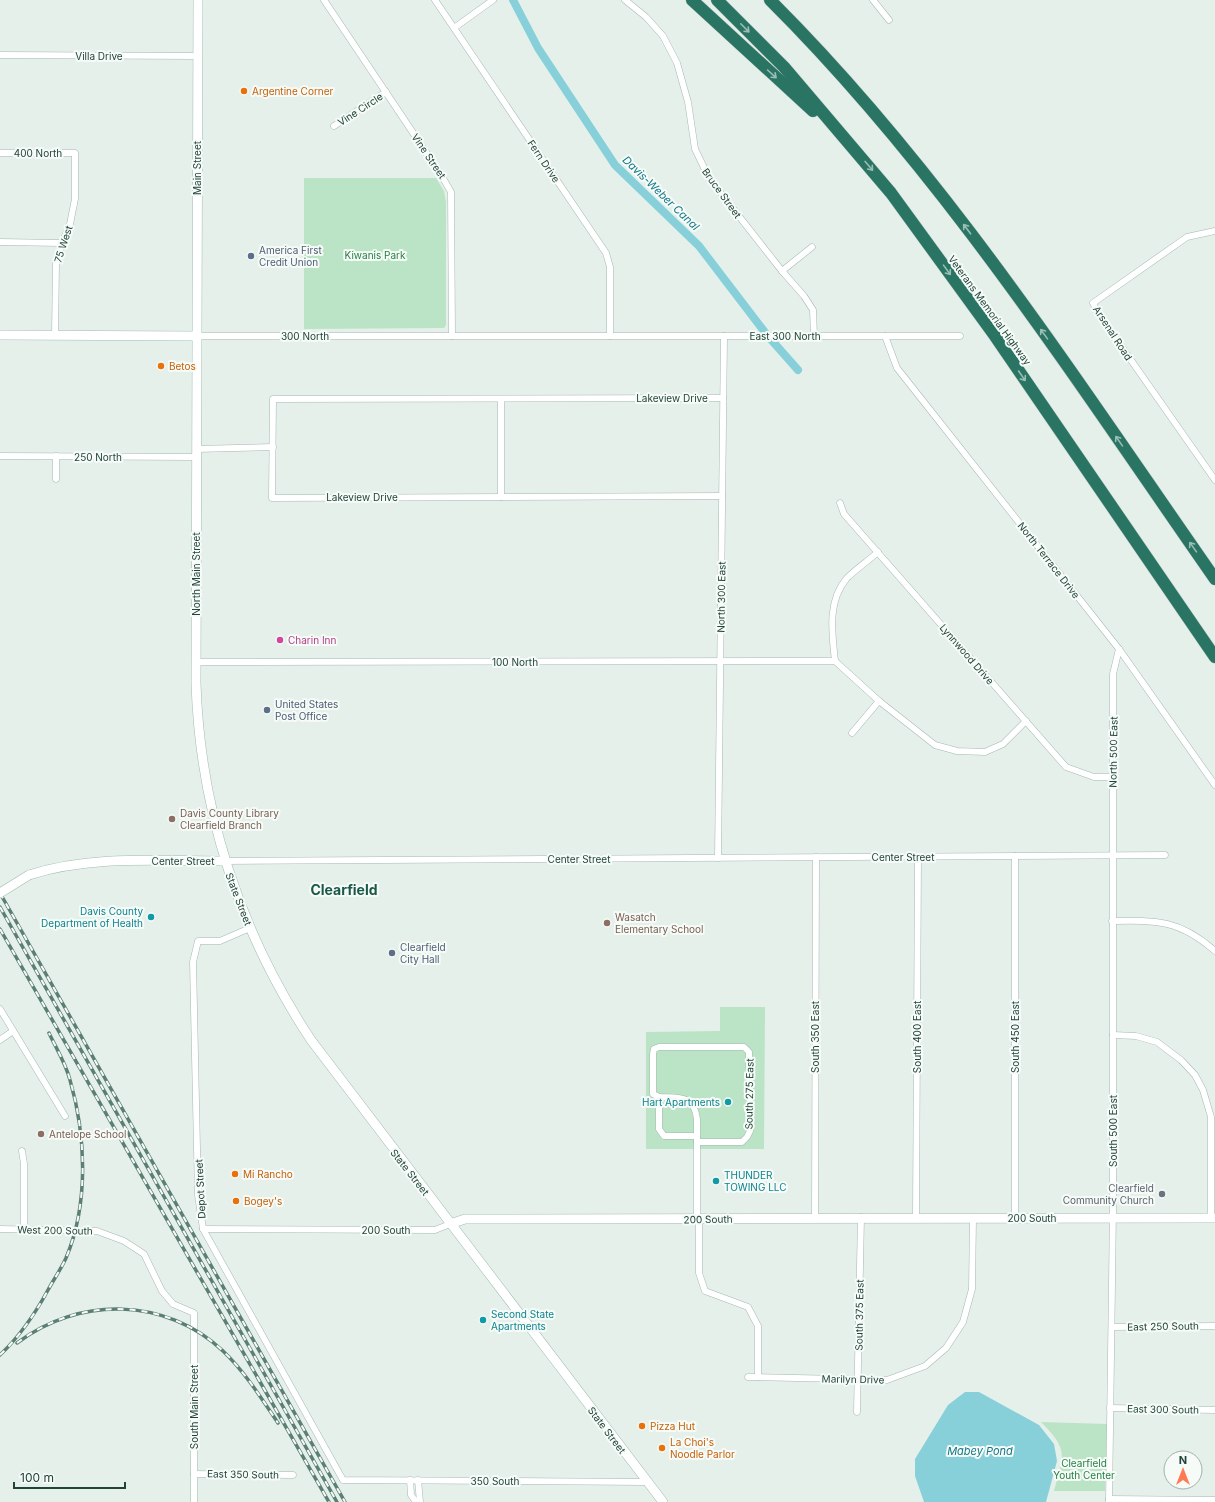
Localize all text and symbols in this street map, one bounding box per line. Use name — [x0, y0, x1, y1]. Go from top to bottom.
one-way arrow — [740, 23, 750, 33]
street label: Villa Drive — [75, 50, 123, 62]
one-way arrow — [767, 69, 777, 78]
place label: Argentine Corner — [252, 85, 334, 97]
marker: Argentine Corner — [239, 86, 249, 96]
street label: Vine Circle — [335, 90, 385, 128]
street label: Vine Street — [409, 131, 449, 182]
street label: Fern Drive — [525, 137, 563, 185]
street label: Main Street — [191, 140, 203, 195]
street label: 400 North — [14, 147, 62, 159]
water label: Davis-Weber Canal — [620, 153, 703, 233]
one-way arrow — [864, 161, 873, 172]
street label: Bruce Street — [700, 166, 745, 221]
street label: 75 West — [51, 223, 75, 264]
one-way arrow — [963, 224, 971, 235]
place label: America First Credit Union — [259, 244, 322, 268]
park label: Kiwanis Park — [345, 249, 406, 261]
marker: America First Credit Union — [246, 251, 256, 261]
street label: Veterans Memorial Highway — [946, 253, 1034, 367]
one-way arrow — [943, 264, 951, 275]
street label: Arsenal Road — [1091, 303, 1135, 363]
one-way arrow — [1040, 329, 1048, 340]
street label: 300 North — [281, 330, 329, 342]
street label: East 300 North — [749, 330, 821, 342]
place label: Betos — [169, 360, 196, 372]
marker: Betos — [156, 361, 166, 371]
one-way arrow — [1018, 370, 1026, 381]
street label: Lakeview Drive — [636, 392, 708, 404]
one-way arrow — [1115, 435, 1123, 446]
street label: 250 North — [74, 451, 122, 463]
street label: Lakeview Drive — [326, 491, 398, 503]
street label: North Terrace Drive — [1016, 519, 1083, 601]
street label: North Main Street — [190, 532, 202, 616]
one-way arrow — [1189, 542, 1197, 553]
street label: North 300 East — [714, 561, 728, 633]
street label: Lynnwood Drive — [937, 621, 997, 687]
place label: Charin Inn — [288, 634, 336, 646]
marker: Charin Inn — [275, 635, 285, 645]
street label: 100 North — [492, 656, 538, 668]
place label: United States Post Office — [275, 698, 338, 722]
marker: United States Post Office — [262, 705, 272, 715]
street label: North 500 East — [1106, 716, 1120, 788]
place label: Davis County Library Clearfield Branch — [180, 807, 279, 831]
marker: Davis County Library Clearfield Branch — [167, 814, 177, 824]
street label: Center Street — [872, 851, 935, 863]
street label: Center Street — [548, 853, 611, 865]
street label: Center Street — [152, 855, 215, 867]
street label: State Street — [223, 871, 255, 928]
district label: Clearfield — [310, 881, 378, 898]
place label: Davis County Department of Health — [41, 905, 143, 929]
place label: Wasatch Elementary School — [615, 911, 704, 935]
marker: Davis County Department of Health — [146, 912, 156, 922]
marker: Wasatch Elementary School — [602, 918, 612, 928]
place label: Clearfield City Hall — [400, 941, 446, 965]
marker: Clearfield City Hall — [387, 948, 397, 958]
street label: South 350 East — [809, 1000, 821, 1073]
street label: South 400 East — [911, 1000, 923, 1073]
street label: South 450 East — [1009, 1000, 1021, 1073]
street label: South 275 East — [742, 1058, 756, 1130]
street label: South 500 East — [1107, 1094, 1119, 1167]
place label: Hart Apartments — [642, 1096, 720, 1108]
marker: Hart Apartments — [723, 1097, 733, 1107]
place label: Antelope School — [49, 1128, 126, 1140]
marker: Antelope School — [36, 1129, 46, 1139]
street label: State Street — [388, 1146, 432, 1198]
street label: Depot Street — [192, 1158, 208, 1219]
place label: Mi Rancho — [243, 1168, 293, 1180]
marker: Mi Rancho — [230, 1169, 240, 1179]
place label: THUNDER TOWING LLC — [724, 1169, 786, 1193]
marker: THUNDER TOWING LLC — [711, 1176, 721, 1186]
place label: Clearfield Community Church — [1063, 1182, 1154, 1206]
marker: Clearfield Community Church — [1157, 1189, 1167, 1199]
place label: Bogey's — [244, 1195, 282, 1207]
marker: Bogey's — [231, 1196, 241, 1206]
street label: 200 South — [1007, 1212, 1057, 1224]
street label: 200 South — [683, 1213, 733, 1225]
street label: West 200 South — [17, 1223, 93, 1237]
street label: 200 South — [361, 1224, 411, 1236]
street label: South 375 East — [852, 1279, 866, 1351]
place label: Second State Apartments — [491, 1308, 554, 1332]
marker: Second State Apartments — [478, 1315, 488, 1325]
street label: East 250 South — [1127, 1319, 1199, 1333]
street label: South Main Street — [188, 1364, 200, 1449]
street label: Marilyn Drive — [822, 1372, 885, 1386]
street label: East 300 South — [1127, 1402, 1199, 1416]
street label: State Street — [586, 1404, 629, 1456]
place label: Pizza Hut — [650, 1420, 696, 1432]
marker: Pizza Hut — [637, 1421, 647, 1431]
place label: La Choi's Noodle Parlor — [670, 1436, 735, 1460]
marker: La Choi's Noodle Parlor — [657, 1443, 667, 1453]
water label: Mabey Pond — [947, 1444, 1013, 1458]
north arrow — [1163, 1450, 1203, 1490]
text: N — [1179, 1453, 1187, 1467]
park label: Clearfield Youth Center — [1053, 1457, 1115, 1481]
scale bar — [14, 1464, 125, 1490]
street label: East 350 South — [207, 1467, 279, 1481]
text: 100 m — [20, 1470, 54, 1485]
street label: 350 South — [471, 1475, 520, 1487]

